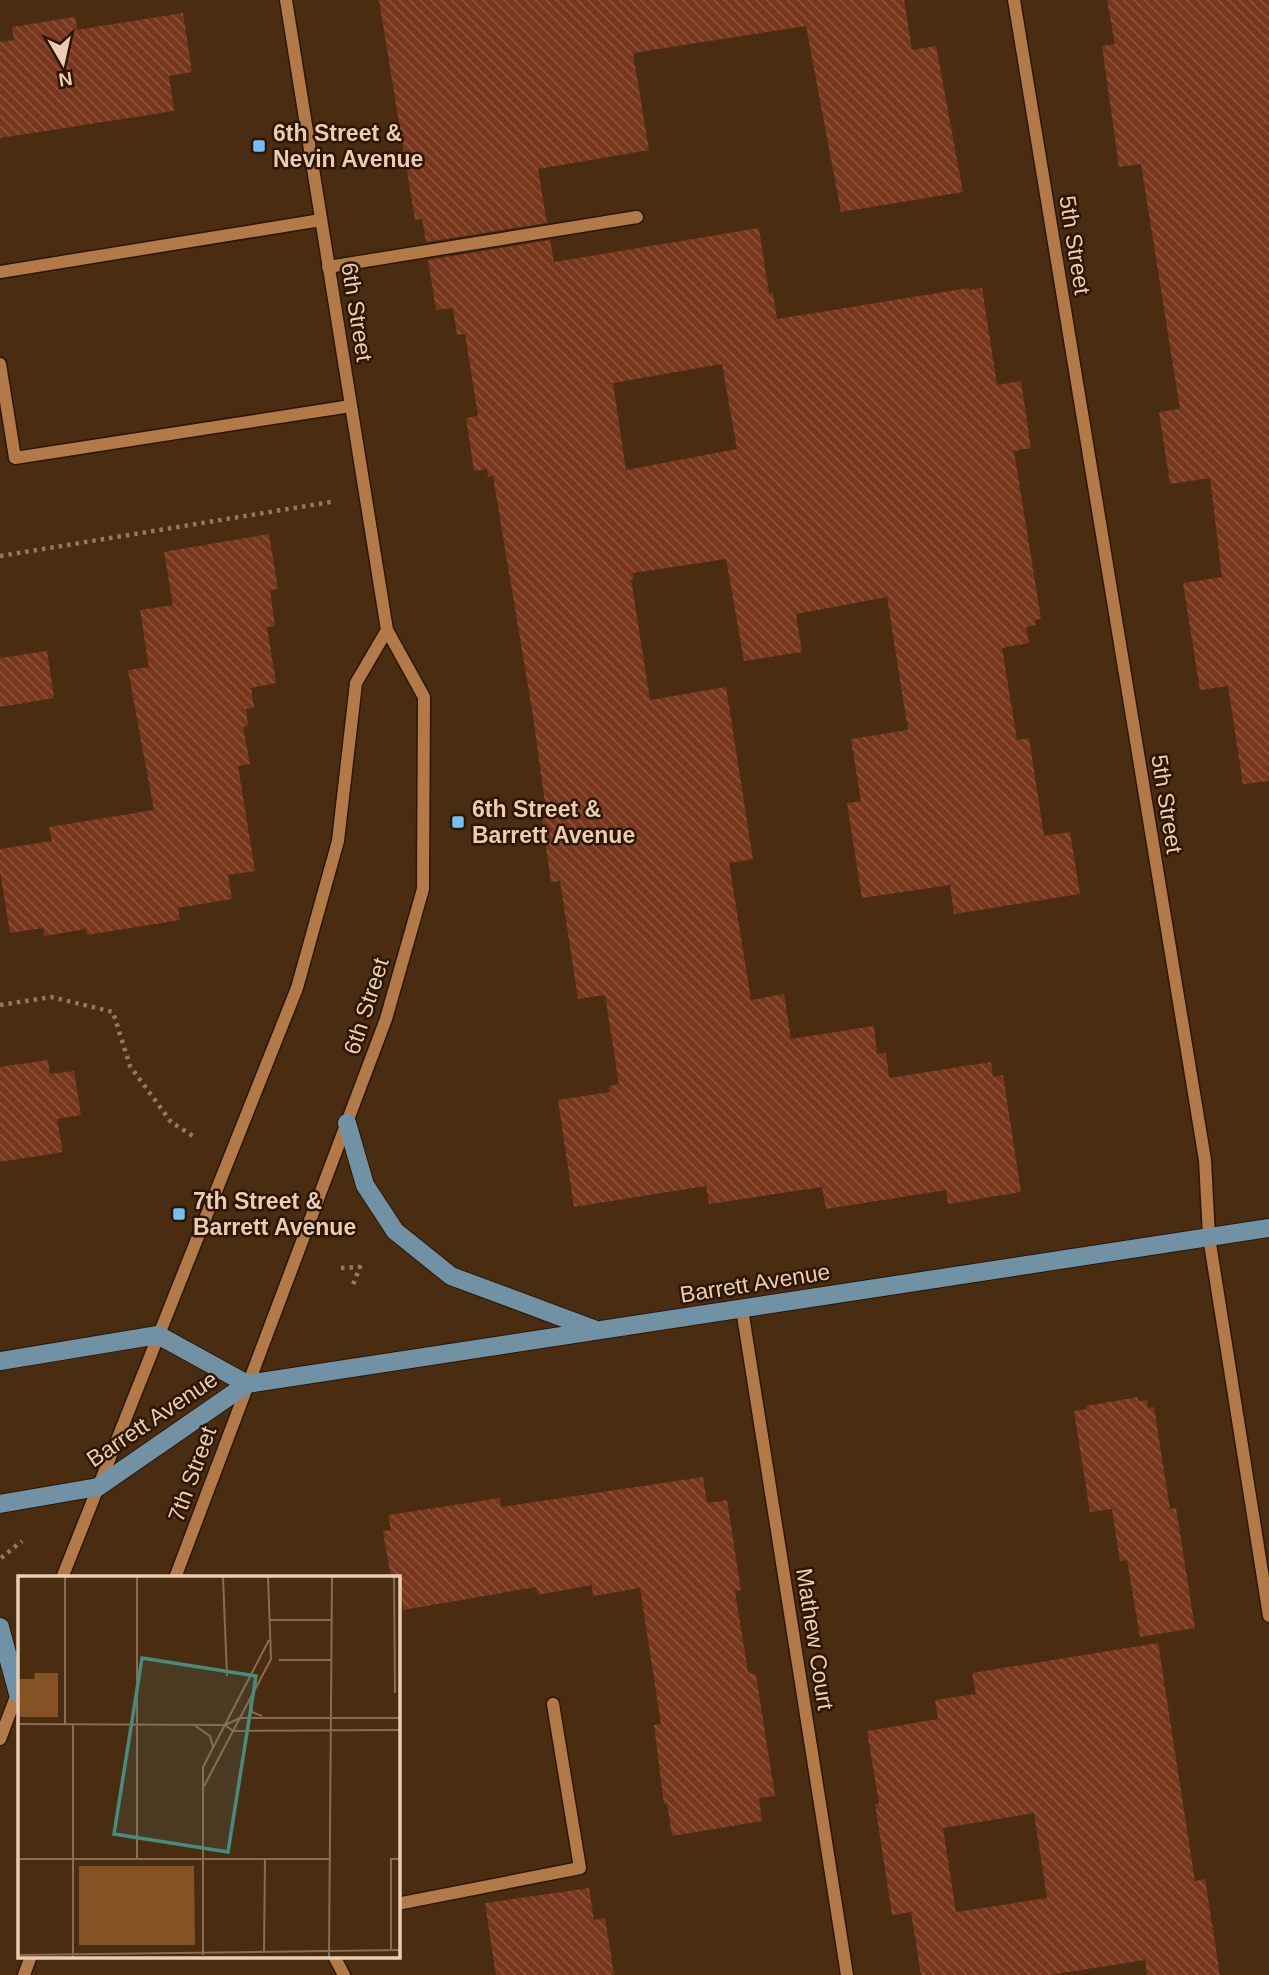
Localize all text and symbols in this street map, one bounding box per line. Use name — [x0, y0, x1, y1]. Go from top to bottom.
north arrow — [28, 28, 98, 98]
text: N — [57, 68, 74, 91]
place label: 6th Street & Nevin Avenue — [273, 120, 423, 172]
marker: 6th Street & Nevin Avenue — [251, 138, 267, 154]
street label: 5th Street — [1054, 194, 1096, 297]
street label: 6th Street — [336, 261, 378, 364]
street label: 5th Street — [1146, 753, 1188, 856]
place label: 6th Street & Barrett Avenue — [472, 796, 635, 848]
marker: 6th Street & Barrett Avenue — [450, 814, 466, 830]
street label: 6th Street — [338, 954, 394, 1057]
place label: 7th Street & Barrett Avenue — [193, 1188, 356, 1240]
marker: 7th Street & Barrett Avenue — [171, 1206, 187, 1222]
street label: Barrett Avenue — [678, 1258, 832, 1308]
street label: Barrett Avenue — [82, 1366, 222, 1472]
street label: 7th Street — [163, 1422, 221, 1525]
street label: Mathew Court — [791, 1566, 839, 1712]
inset map — [18, 1576, 399, 1958]

